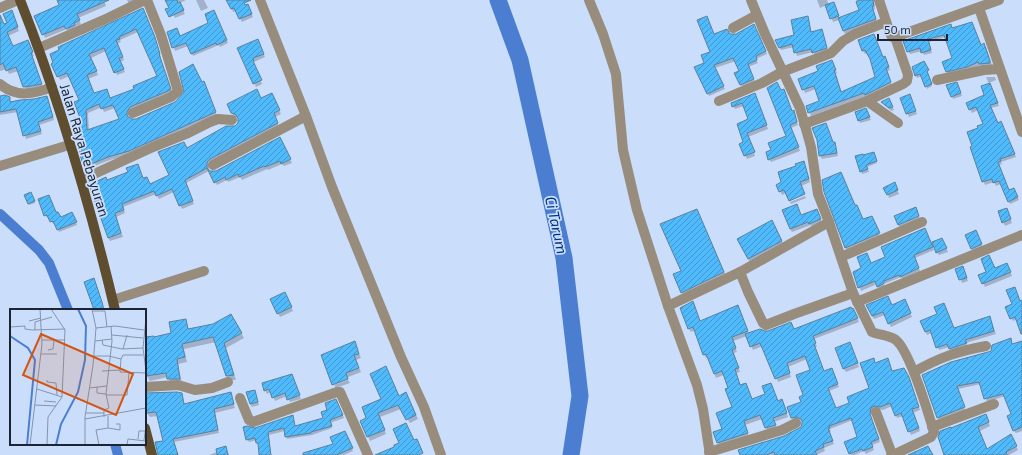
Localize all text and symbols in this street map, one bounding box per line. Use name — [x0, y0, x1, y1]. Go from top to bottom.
scale bar — [878, 16, 947, 42]
text: 50 m — [884, 22, 911, 36]
street label: Jalan Raya Pebayuran — [57, 81, 113, 219]
water label: Ci Tarum — [542, 195, 572, 255]
inset map — [10, 309, 146, 445]

